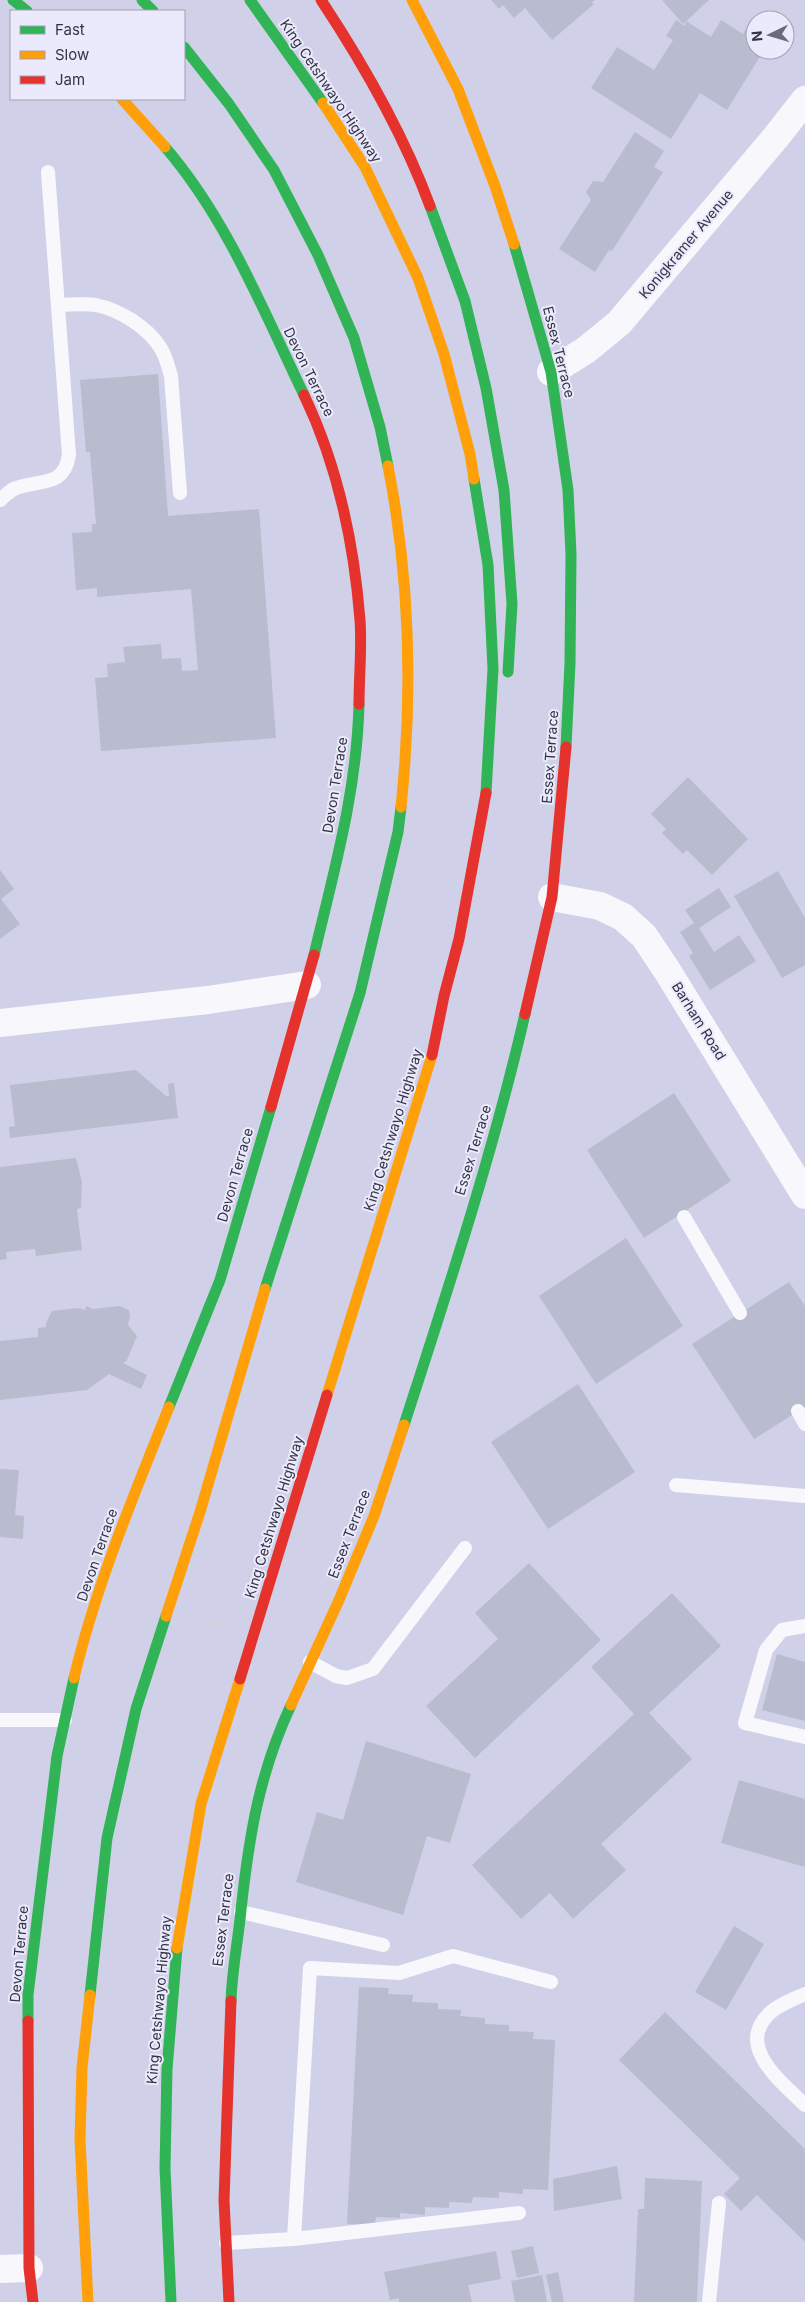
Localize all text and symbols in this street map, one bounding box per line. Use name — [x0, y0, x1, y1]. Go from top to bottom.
legend — [10, 10, 185, 100]
north arrow — [745, 10, 795, 60]
street label: King Cetshwayo Highway — [277, 16, 386, 166]
text: Fast — [55, 20, 85, 39]
text: N — [748, 30, 765, 42]
text: Slow — [55, 45, 89, 64]
text: Jam — [55, 70, 85, 89]
street label: Konigkramer Avenue — [635, 186, 736, 302]
street label: Essex Terrace — [540, 304, 579, 399]
street label: Devon Terrace — [281, 324, 338, 419]
street label: Essex Terrace — [538, 710, 561, 804]
street label: Devon Terrace — [319, 736, 350, 834]
street label: Barham Road — [669, 979, 730, 1063]
street label: King Cetshwayo Highway — [360, 1046, 425, 1213]
street label: Essex Terrace — [451, 1103, 494, 1197]
street label: Devon Terrace — [213, 1126, 256, 1224]
street label: King Cetshwayo Highway — [241, 1433, 306, 1600]
street label: Essex Terrace — [324, 1487, 373, 1581]
street label: Devon Terrace — [73, 1506, 120, 1603]
street label: Essex Terrace — [208, 1872, 237, 1967]
street label: Devon Terrace — [6, 1905, 31, 2003]
street label: King Cetshwayo Highway — [143, 1915, 174, 2085]

